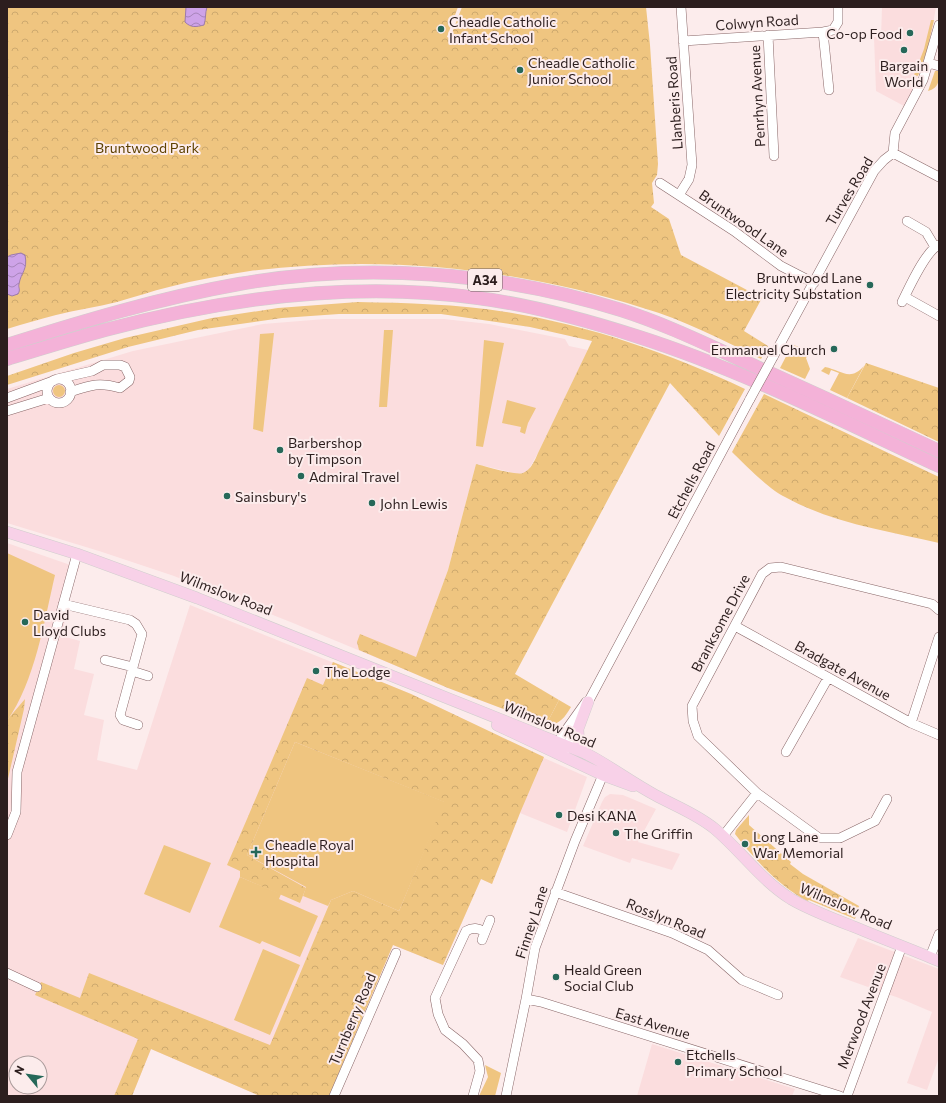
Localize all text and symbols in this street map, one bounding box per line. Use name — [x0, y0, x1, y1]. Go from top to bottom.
street label: Colwyn Road — [715, 11, 799, 33]
place label: Cheadle Catholic Infant School — [449, 13, 556, 46]
marker: Cheadle Catholic Infant School — [436, 24, 446, 34]
place label: Co-op Food — [826, 25, 902, 42]
marker: Co-op Food — [905, 28, 915, 38]
street label: Penrhyn Avenue — [746, 45, 768, 147]
marker: Bargain World — [899, 45, 909, 55]
place label: Cheadle Catholic Junior School — [528, 54, 635, 87]
street label: Llanberis Road — [662, 56, 686, 150]
place label: Bargain World — [880, 57, 928, 90]
marker: Cheadle Catholic Junior School — [515, 65, 525, 75]
park label: Bruntwood Park — [95, 139, 199, 156]
street label: Turves Road — [822, 154, 876, 228]
street label: Bruntwood Lane — [696, 186, 792, 260]
road number: A34 — [468, 269, 502, 291]
place label: Bruntwood Lane Electricity Substation — [725, 269, 862, 302]
marker: Bruntwood Lane Electricity Substation — [865, 280, 875, 290]
place label: Emmanuel Church — [711, 341, 826, 358]
marker: Emmanuel Church — [829, 344, 839, 354]
place label: Barbershop by Timpson — [288, 434, 362, 467]
street label: Etchells Road — [664, 438, 718, 522]
marker: Barbershop by Timpson — [275, 445, 285, 455]
place label: Admiral Travel — [309, 468, 400, 485]
marker: Admiral Travel — [296, 471, 306, 481]
place label: Sainsbury's — [235, 488, 307, 505]
marker: Sainsbury's — [222, 491, 232, 501]
place label: John Lewis — [380, 495, 448, 512]
marker: John Lewis — [367, 498, 377, 508]
street label: Wilmslow Road — [177, 567, 275, 619]
street label: Branksome Drive — [687, 571, 753, 675]
place label: David Lloyd Clubs — [33, 606, 106, 639]
marker: David Lloyd Clubs — [20, 617, 30, 627]
street label: Bradgate Avenue — [792, 637, 894, 703]
place label: The Lodge — [324, 663, 390, 680]
marker: The Lodge — [311, 666, 321, 676]
street label: Wilmslow Road — [501, 697, 599, 751]
place label: Desi KANA — [567, 807, 637, 824]
marker: Desi KANA — [554, 810, 564, 820]
place label: The Griffin — [624, 825, 693, 842]
marker: The Griffin — [611, 828, 621, 838]
place label: Long Lane War Memorial — [753, 828, 844, 861]
place label: Cheadle Royal Hospital — [265, 836, 354, 869]
marker: Long Lane War Memorial — [740, 839, 750, 849]
marker: Cheadle Royal Hospital — [250, 846, 262, 858]
street label: Wilmslow Road — [797, 879, 895, 933]
street label: Finney Lane — [511, 883, 551, 961]
street label: Rosslyn Road — [624, 894, 708, 942]
place label: Heald Green Social Club — [564, 961, 642, 994]
street label: Merwood Avenue — [833, 961, 889, 1071]
street label: Turnberry Road — [325, 970, 379, 1068]
marker: Heald Green Social Club — [551, 972, 561, 982]
street label: East Avenue — [614, 1004, 692, 1042]
place label: Etchells Primary School — [686, 1046, 782, 1079]
north arrow — [8, 1055, 48, 1095]
marker: Etchells Primary School — [673, 1057, 683, 1067]
text: N — [11, 1063, 27, 1077]

